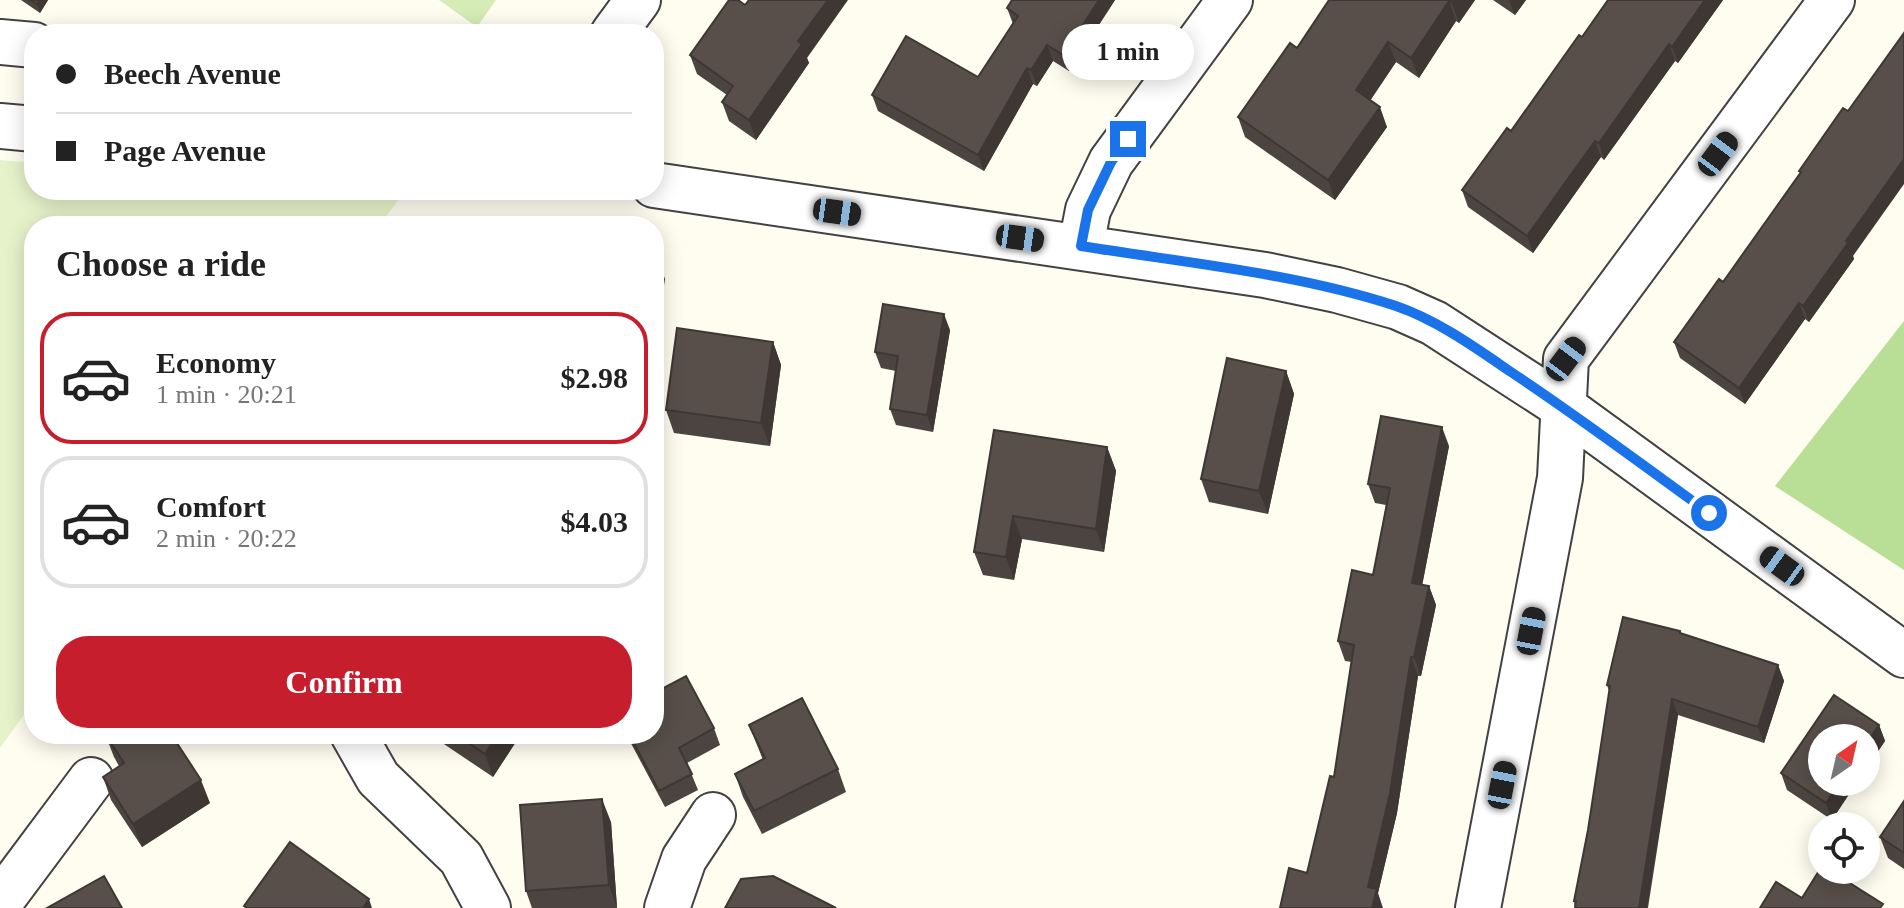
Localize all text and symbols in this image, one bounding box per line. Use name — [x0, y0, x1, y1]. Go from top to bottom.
callout: 1 min — [1062, 23, 1194, 79]
text: 1 min — [1097, 37, 1159, 66]
text: Beech Avenue — [104, 57, 281, 90]
route end — [1110, 121, 1146, 157]
car — [1694, 128, 1742, 180]
text: Page Avenue — [104, 134, 266, 167]
car — [812, 197, 862, 227]
car — [995, 223, 1045, 253]
text: Choose a ride — [56, 244, 266, 284]
car — [1542, 333, 1590, 385]
icon: car — [60, 342, 132, 414]
text: Economy — [156, 346, 276, 379]
text: $2.98 — [561, 361, 628, 394]
text: 1 min · 20:21 — [156, 380, 297, 409]
icon: car — [60, 486, 132, 558]
text: Comfort — [156, 490, 266, 523]
route start — [1691, 495, 1727, 531]
text: $4.03 — [561, 505, 628, 538]
text: 2 min · 20:22 — [156, 524, 297, 553]
car — [1756, 542, 1808, 590]
car — [1515, 605, 1547, 657]
button: Confirm — [56, 636, 632, 728]
north arrow — [1808, 724, 1880, 796]
map controls — [1808, 724, 1880, 884]
car — [1486, 759, 1518, 811]
button: locate — [1808, 812, 1880, 884]

